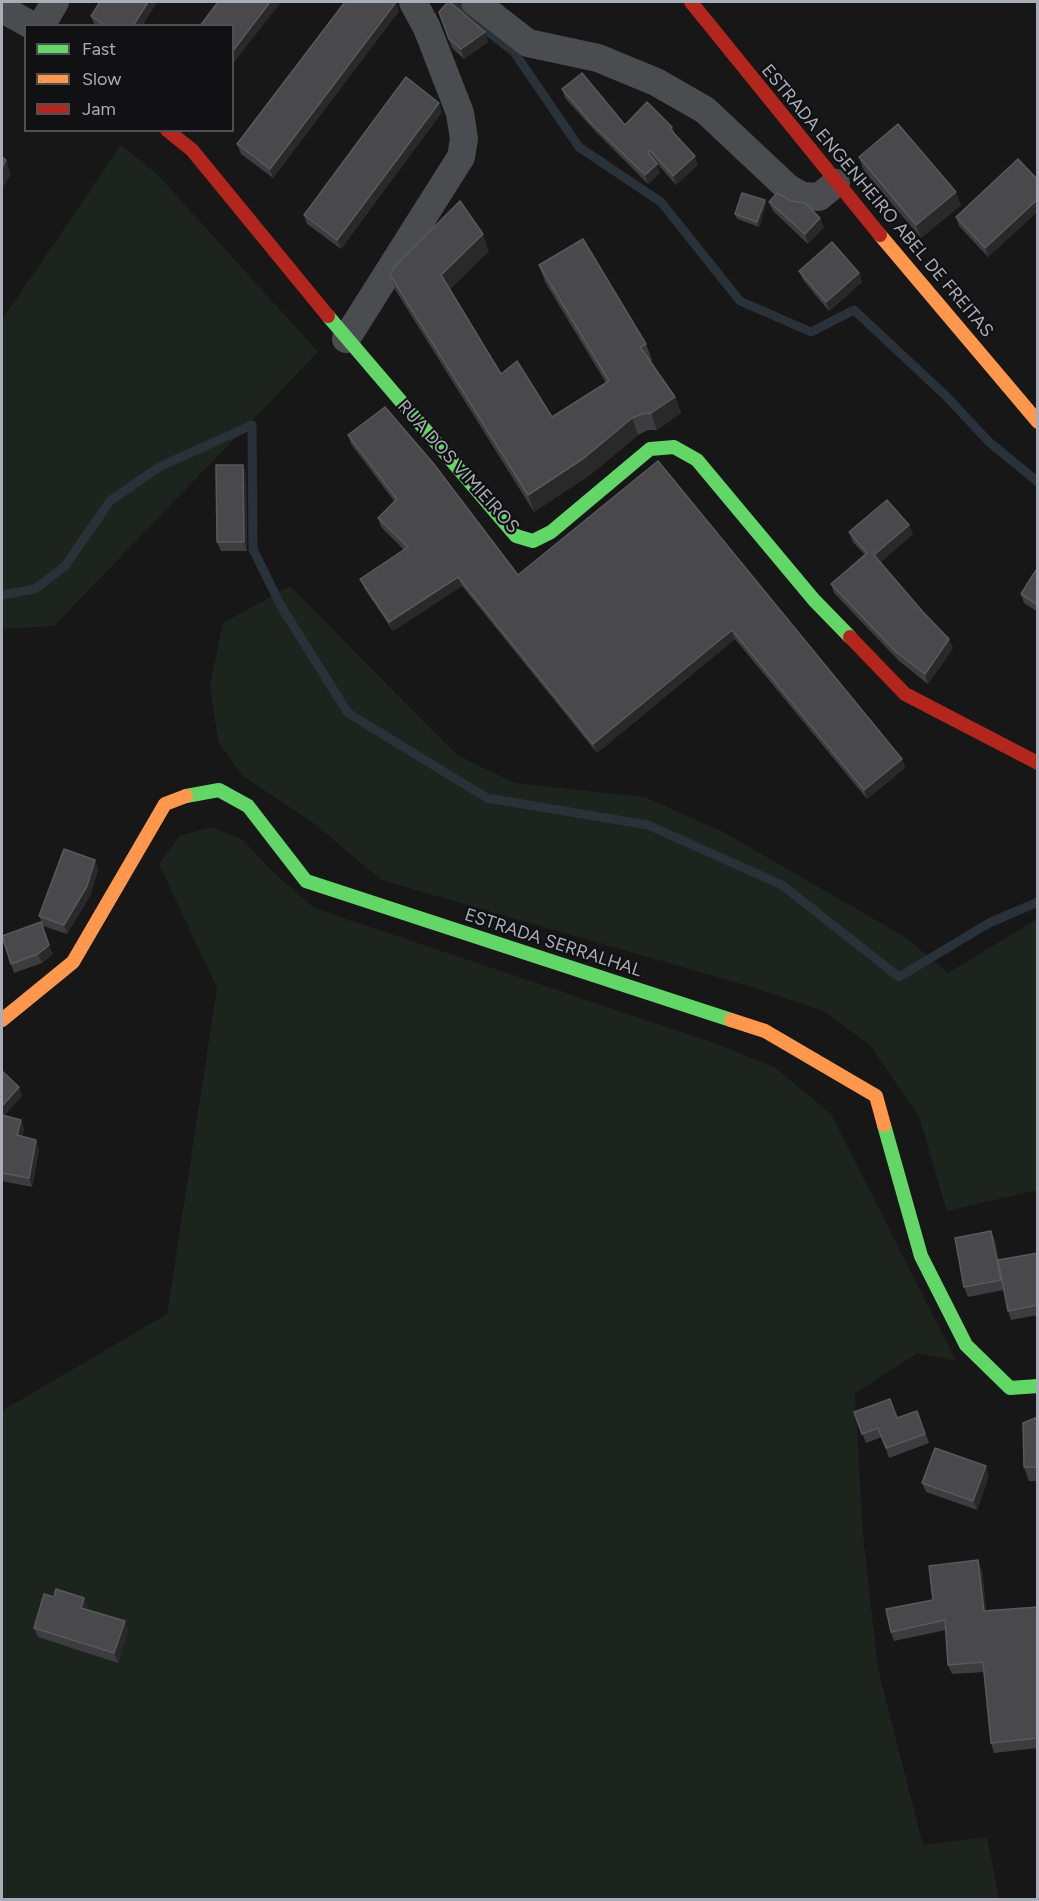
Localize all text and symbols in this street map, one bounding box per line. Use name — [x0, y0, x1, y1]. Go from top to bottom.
legend — [24, 24, 234, 132]
text: Fast — [82, 38, 116, 60]
street label: ESTRADA ENGENHEIRO ABEL DE FREITAS — [756, 60, 998, 342]
text: Slow — [82, 68, 121, 90]
text: Jam — [82, 98, 116, 120]
street label: RUA DOS VIMIEIROS — [393, 396, 523, 538]
street label: ESTRADA SERRALHAL — [462, 904, 644, 982]

